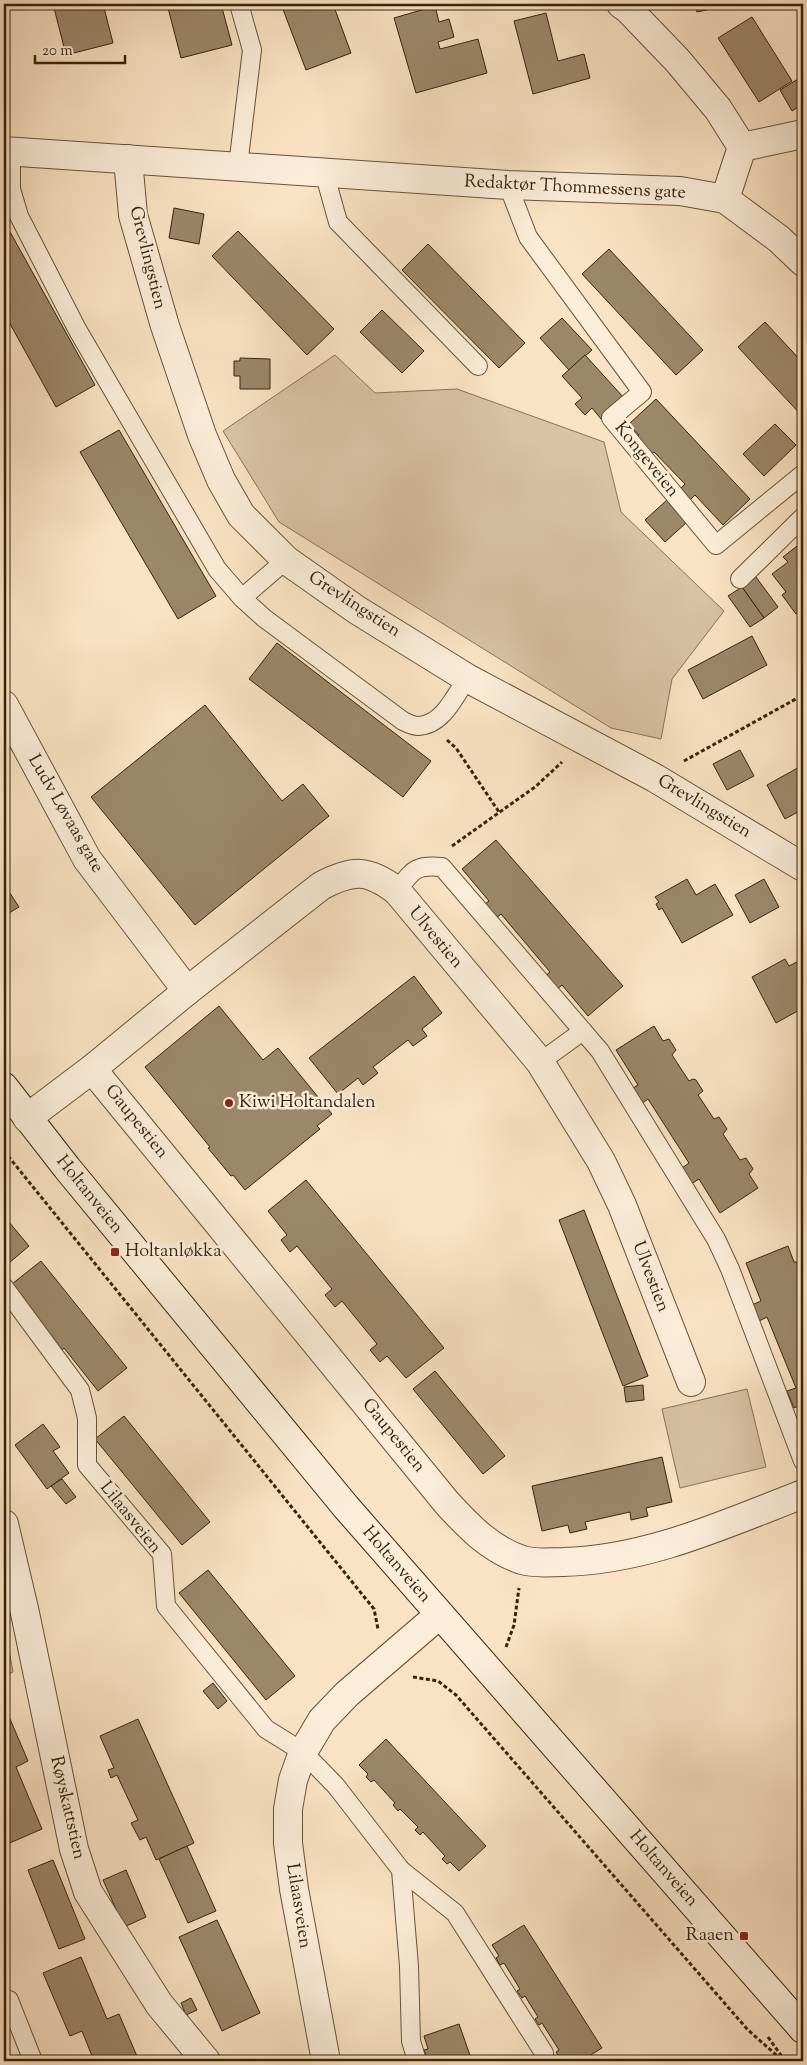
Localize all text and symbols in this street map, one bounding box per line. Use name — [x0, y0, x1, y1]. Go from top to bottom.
scale bar — [35, 32, 125, 64]
text: 20 m — [42, 41, 73, 62]
street label: Redaktør Thommessens gate — [464, 169, 686, 207]
street label: Grevlingstien — [122, 204, 172, 313]
street label: Kongeveien — [607, 417, 685, 504]
street label: Grevlingstien — [303, 565, 406, 645]
street label: Ludv Løvaas gate — [20, 750, 110, 878]
street label: Grevlingstien — [652, 769, 756, 846]
street label: Ulvestien — [401, 901, 469, 975]
street label: Gaupestien — [98, 1079, 174, 1165]
place label: Kiwi Holtandalen — [239, 1090, 376, 1116]
marker: Kiwi Holtandalen — [223, 1097, 235, 1109]
street label: Holtanveien — [49, 1150, 129, 1240]
street label: Ulvestien — [625, 1238, 676, 1317]
place label: Holtanløkka — [125, 1239, 221, 1265]
marker: Holtanløkka — [109, 1246, 121, 1258]
street label: Gaupestien — [355, 1393, 431, 1479]
street label: Lilaasveien — [93, 1476, 167, 1560]
street label: Holtanveien — [355, 1521, 437, 1610]
street label: Røyskattstien — [42, 1754, 92, 1863]
street label: Holtanveien — [622, 1825, 704, 1914]
street label: Lilaasveien — [278, 1861, 318, 1951]
place label: Raaen — [686, 1923, 734, 1949]
marker: Raaen — [738, 1930, 750, 1942]

